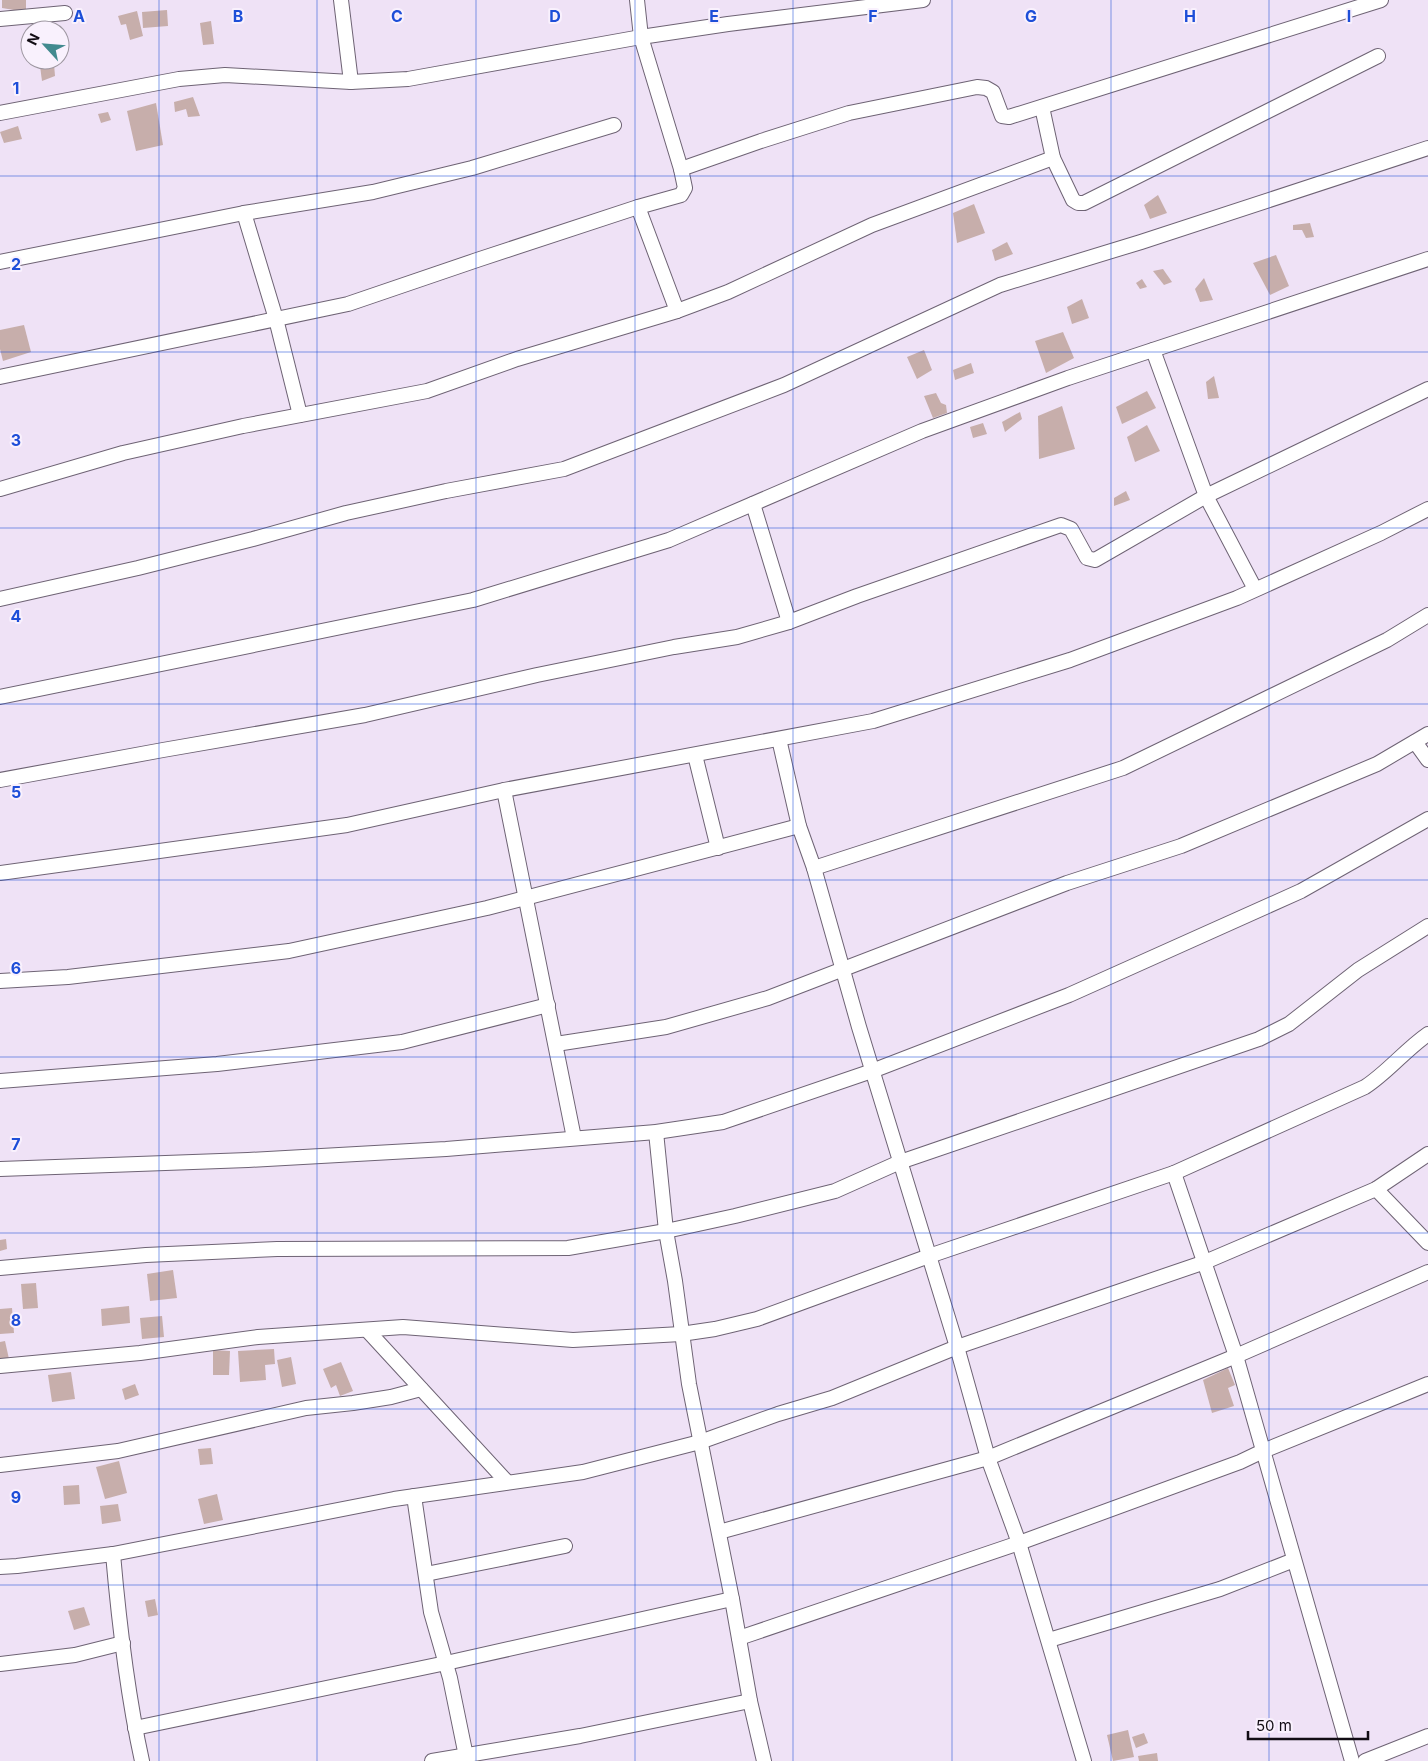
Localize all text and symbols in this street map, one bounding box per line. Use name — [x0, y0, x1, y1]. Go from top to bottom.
text: A — [73, 6, 85, 26]
text: B — [233, 6, 243, 26]
text: C — [391, 6, 403, 26]
text: D — [549, 6, 561, 26]
text: E — [709, 6, 719, 26]
text: F — [868, 6, 878, 26]
text: G — [1025, 6, 1037, 26]
text: H — [1184, 6, 1196, 26]
text: I — [1347, 6, 1351, 26]
north arrow — [20, 20, 70, 70]
text: N — [23, 31, 43, 48]
text: 1 — [13, 78, 19, 98]
text: 2 — [11, 254, 21, 274]
text: 3 — [11, 430, 21, 450]
text: 4 — [11, 606, 22, 626]
text: 5 — [11, 782, 21, 802]
text: 6 — [11, 958, 21, 978]
text: 7 — [11, 1134, 21, 1154]
text: 8 — [11, 1310, 21, 1330]
text: 9 — [11, 1487, 21, 1507]
scale bar — [1248, 1708, 1368, 1740]
text: 50 m — [1256, 1716, 1292, 1735]

